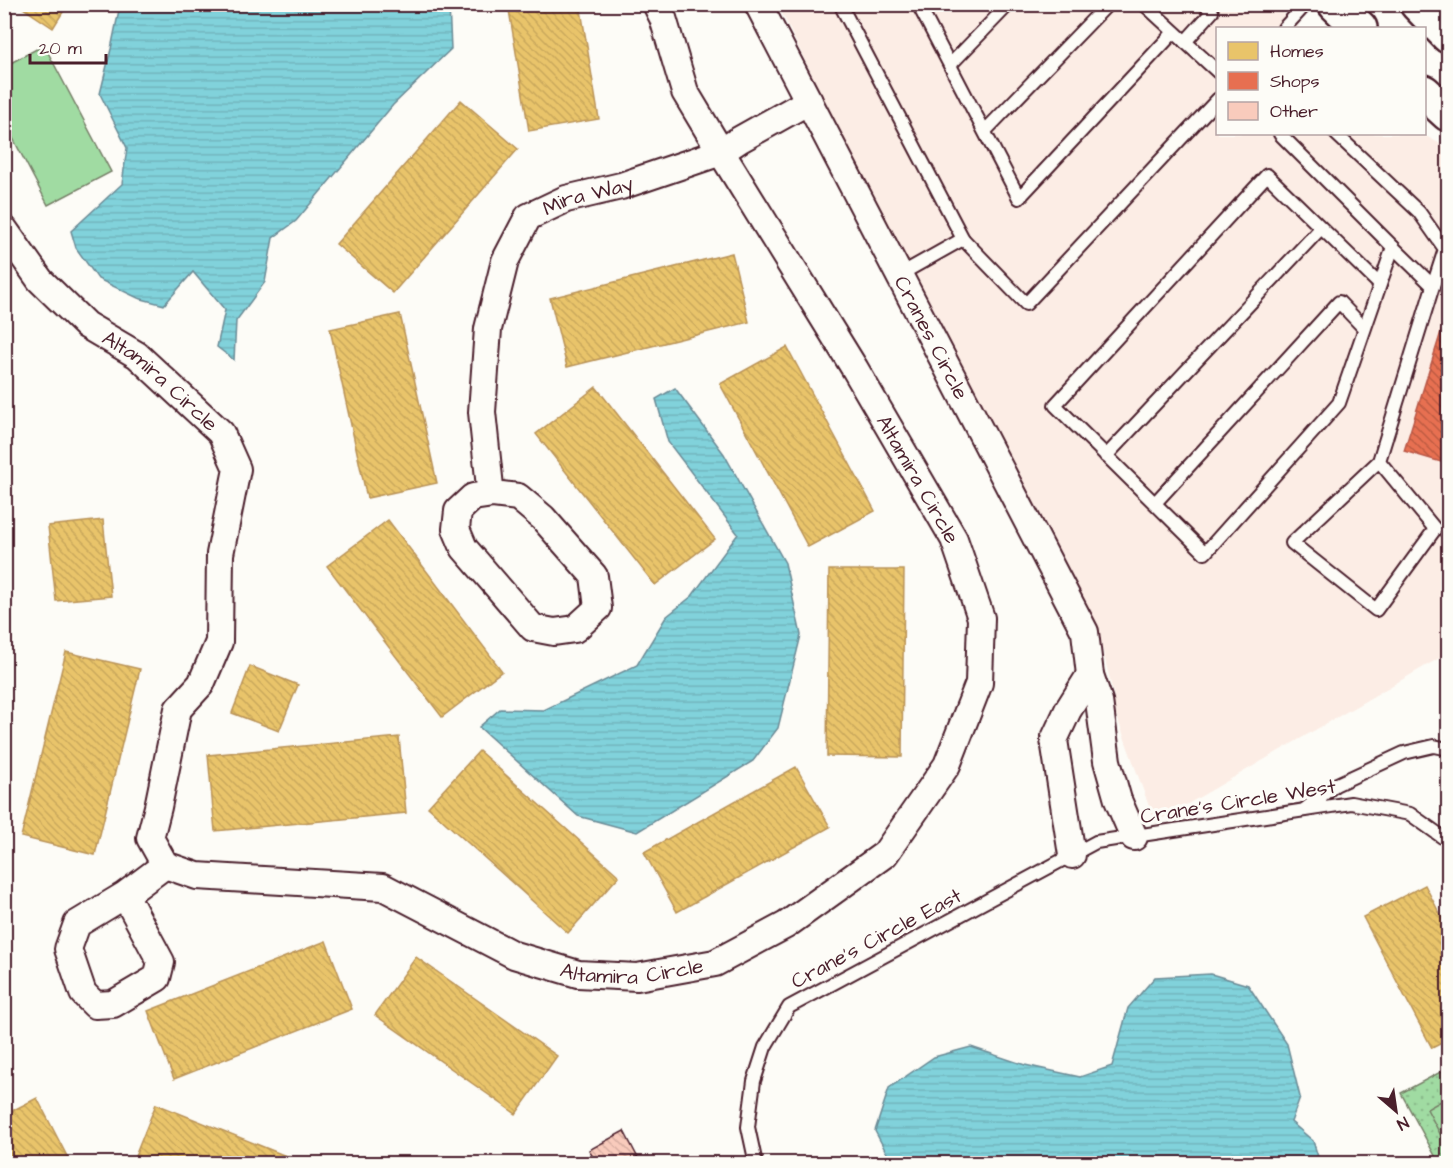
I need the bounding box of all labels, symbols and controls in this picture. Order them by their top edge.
scale bar [30,27,106,65]
legend [1216,27,1426,135]
text: 20 m [39,36,82,61]
text: Homes [1270,39,1324,64]
text: Shops [1270,69,1320,94]
text: Other [1270,99,1318,124]
street label: Mira Way [538,169,638,223]
street label: Cranes Circle [887,271,975,405]
street label: Altamira Circle [97,324,224,438]
street label: Altamira Circle [869,410,966,549]
street label: Crane's Circle West [1138,772,1338,831]
street label: Crane's Circle East [786,881,967,996]
street label: Altamira Circle [557,951,706,992]
north arrow [1366,1081,1426,1141]
text: N [1393,1111,1413,1135]

